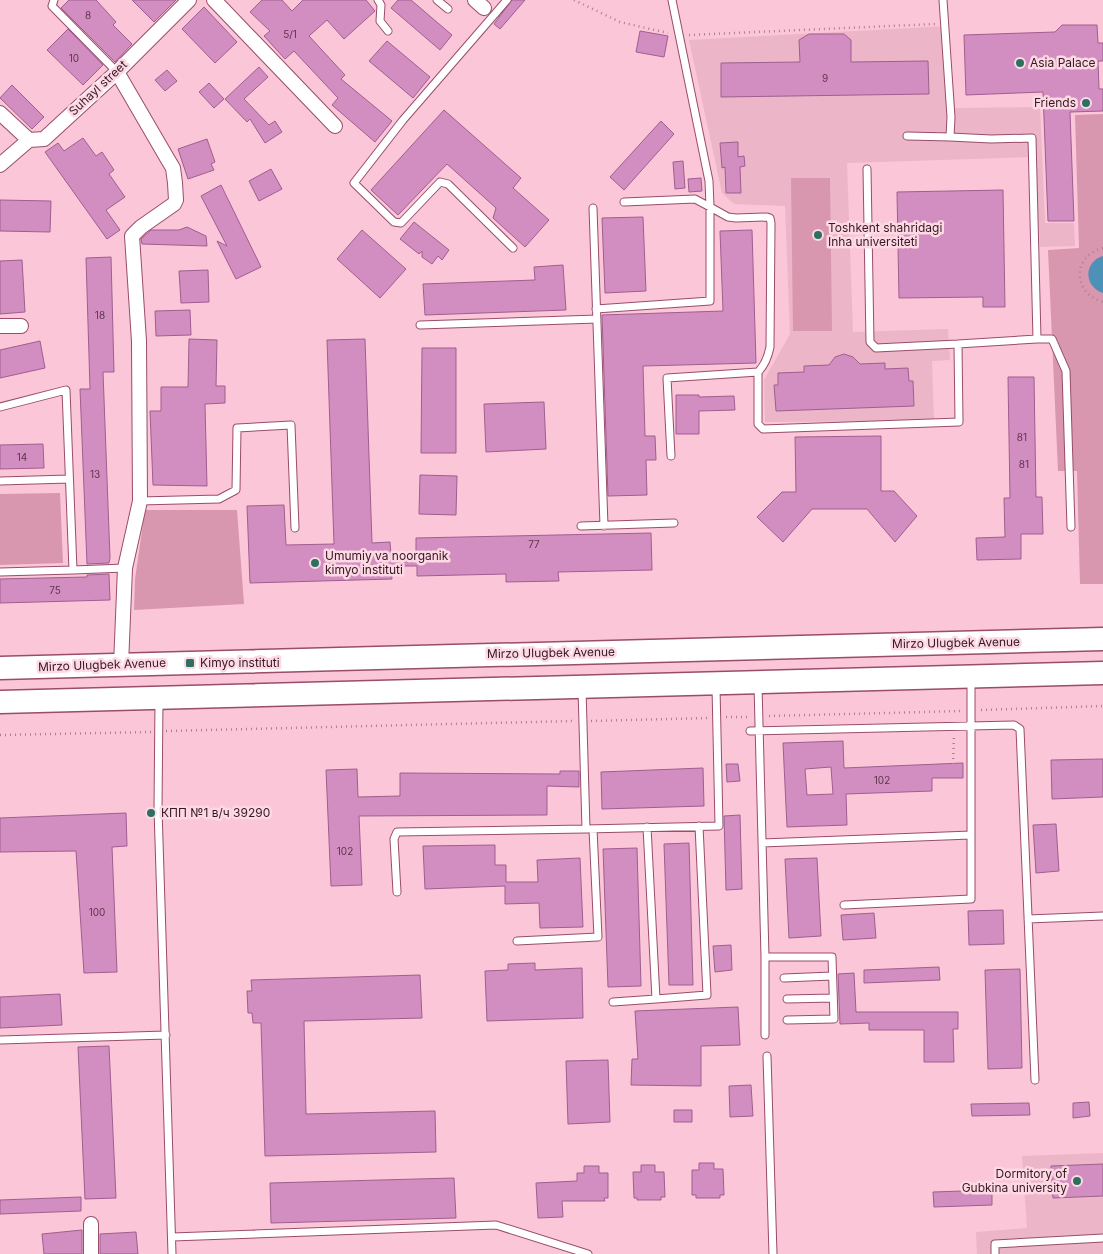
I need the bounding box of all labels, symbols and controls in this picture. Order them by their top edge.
house number: 8 [85,9,91,21]
house number: 5/1 [283,28,297,40]
house number: 10 [69,52,79,64]
place label: Asia Palace [1030,55,1096,70]
street label: Suhayl street [65,57,130,118]
marker: Asia Palace [1014,57,1026,69]
house number: 9 [822,72,828,84]
place label: Friends [1034,95,1076,110]
marker: Friends [1080,97,1092,109]
place label: Toshkent shahridagi Inha universiteti [828,220,942,249]
marker: Toshkent shahridagi Inha universiteti [812,229,824,241]
house number: 18 [95,309,105,321]
house number: 81 [1017,431,1027,443]
house number: 14 [17,451,27,463]
house number: 81 [1019,458,1029,470]
house number: 13 [90,468,100,480]
house number: 77 [528,538,540,550]
place label: Umumiy va noorganik kimyo instituti [325,548,449,577]
marker: Umumiy va noorganik kimyo instituti [309,557,321,569]
house number: 75 [49,584,61,596]
street label: Mirzo Ulugbek Avenue [892,634,1020,651]
street label: Mirzo Ulugbek Avenue [487,644,615,661]
street label: Mirzo Ulugbek Avenue [38,655,166,674]
place label: Kimyo instituti [200,655,280,670]
marker: Kimyo instituti [184,657,196,669]
house number: 102 [874,774,890,786]
place label: КПП №1 в/ч 39290 [161,805,270,820]
marker: КПП №1 в/ч 39290 [145,807,157,819]
house number: 102 [337,845,353,857]
house number: 100 [89,906,105,918]
place label: Dormitory of Gubkina university [962,1166,1068,1195]
marker: Dormitory of Gubkina university [1071,1175,1083,1187]

